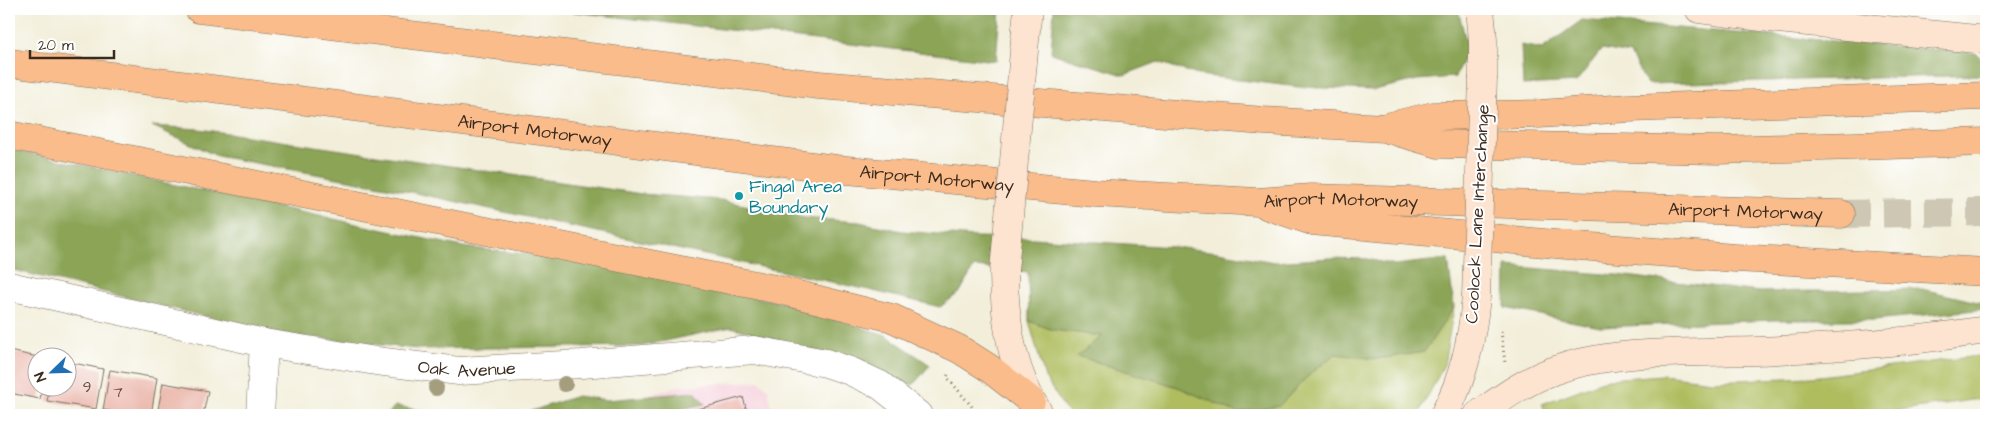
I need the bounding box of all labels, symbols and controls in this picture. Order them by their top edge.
scale bar [30,28,114,60]
text: 20 m [38,35,74,56]
street label: Coolock Lane Interchange [1459,104,1497,324]
street label: Airport Motorway [456,109,613,154]
street label: Airport Motorway [859,159,1015,199]
place label: Fingal Area Boundary [749,174,842,221]
street label: Airport Motorway [1263,186,1419,215]
marker: Fingal Area Boundary [733,190,745,202]
street label: Airport Motorway [1668,197,1823,227]
north arrow [28,346,78,396]
street label: Oak Avenue [416,354,517,384]
text: N [30,369,52,385]
house number: 9 [83,377,91,398]
house number: 7 [113,382,123,403]

